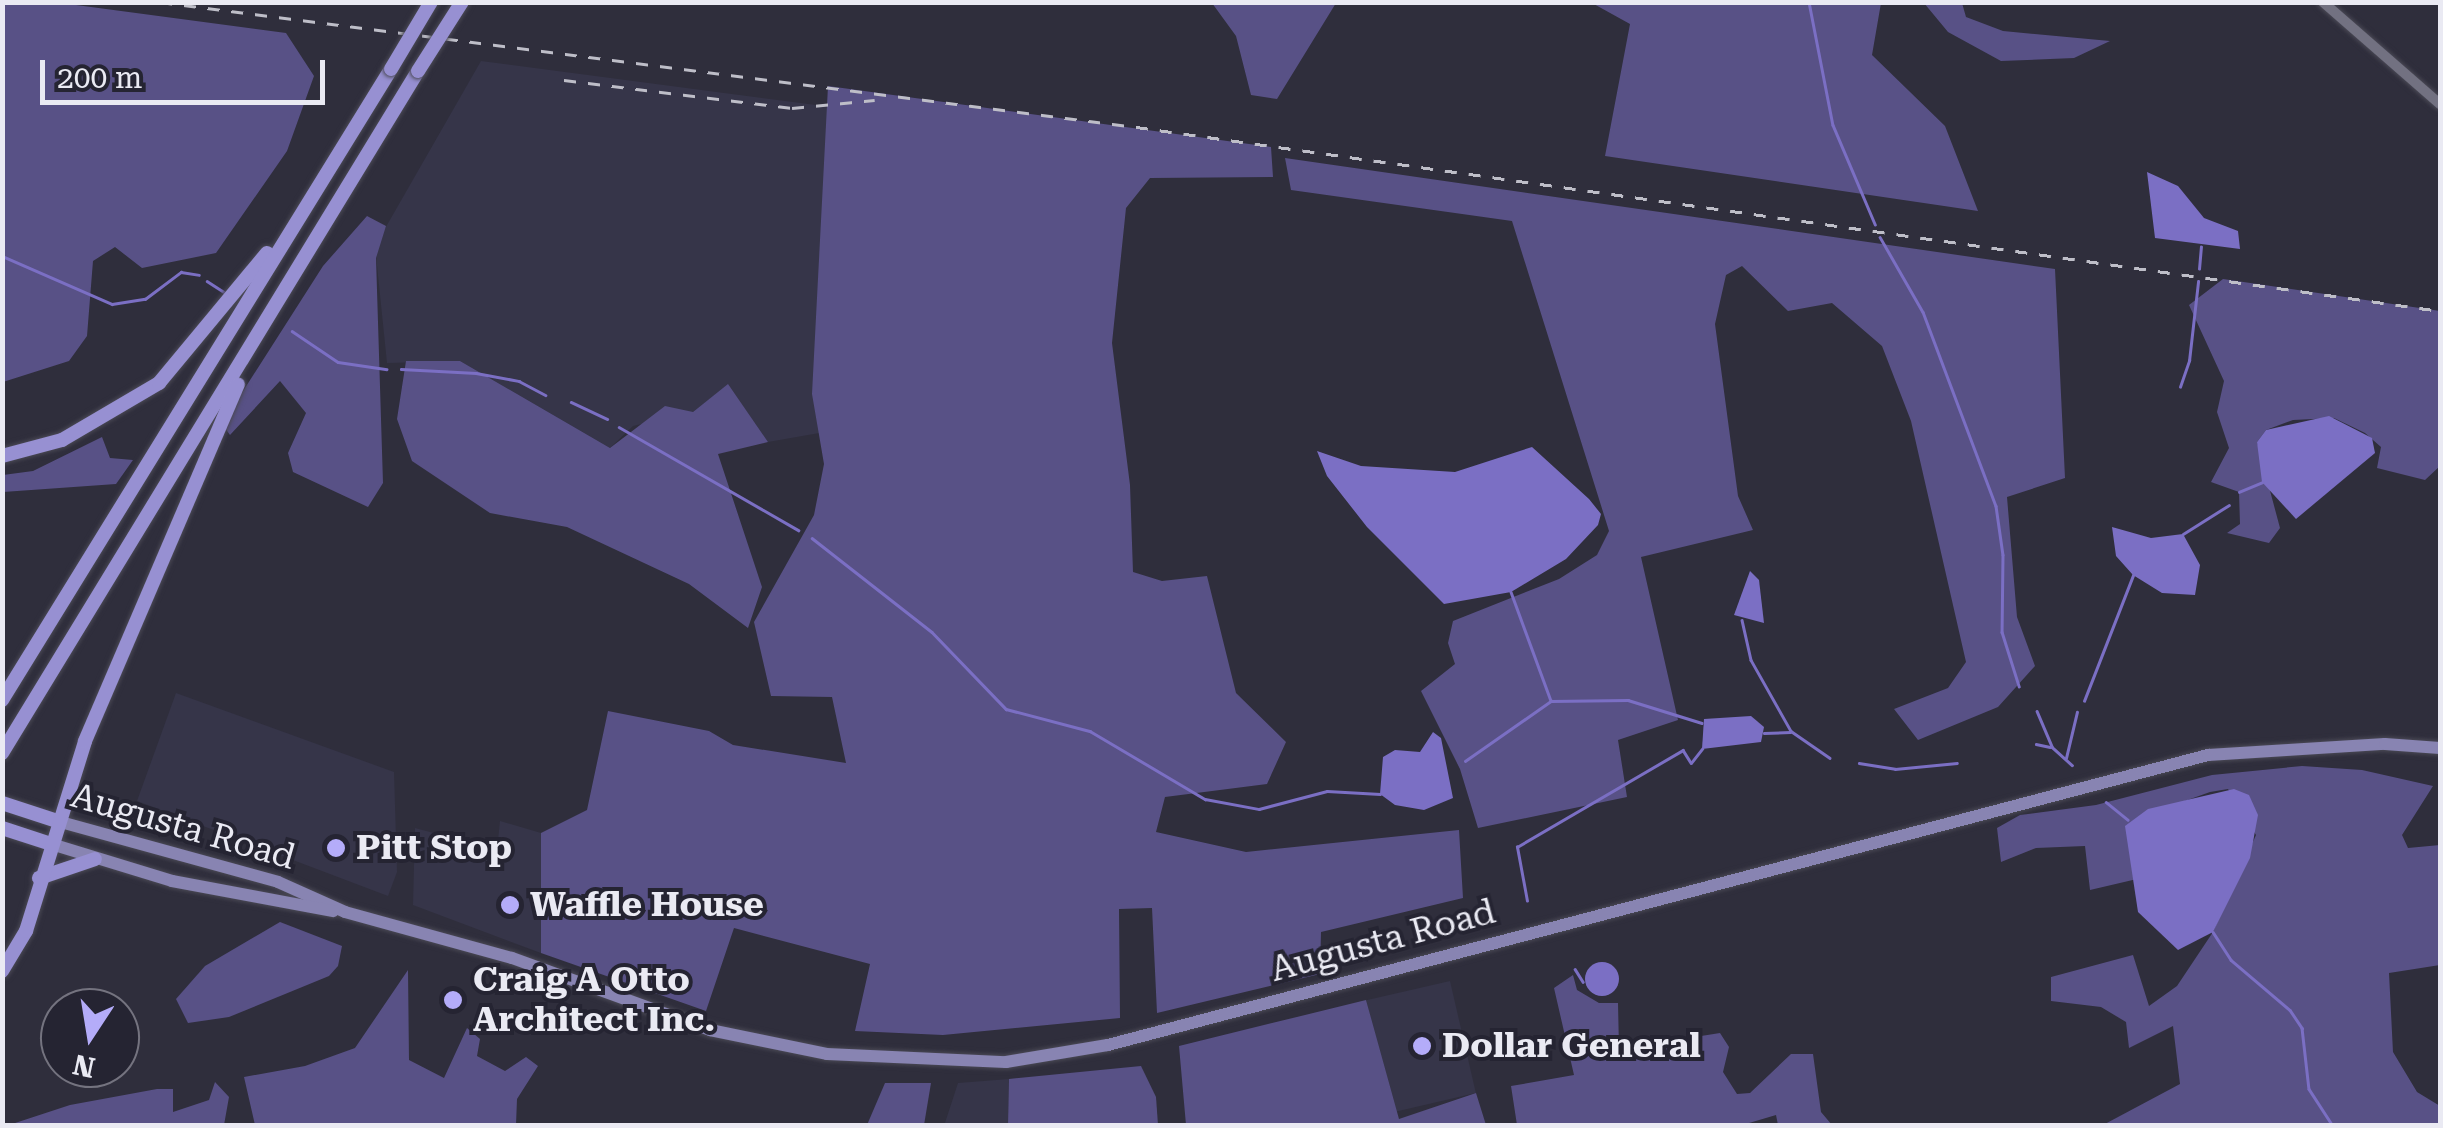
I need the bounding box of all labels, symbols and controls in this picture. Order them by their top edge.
scale bar [45,40,330,102]
text: 200 m [57,60,142,95]
street label: Augusta Road [66,775,300,879]
place label: Pitt Stop [356,827,512,869]
marker: Pitt Stop [325,837,347,859]
place label: Waffle House [530,884,764,926]
street label: Augusta Road [1266,891,1500,991]
marker: Waffle House [499,894,521,916]
place label: Craig A Otto Architect Inc. [473,959,715,1041]
north arrow [40,988,140,1088]
marker: Craig A Otto Architect Inc. [442,989,464,1011]
place label: Dollar General [1442,1025,1701,1067]
marker: Dollar General [1411,1035,1433,1057]
text: N [70,1047,98,1084]

